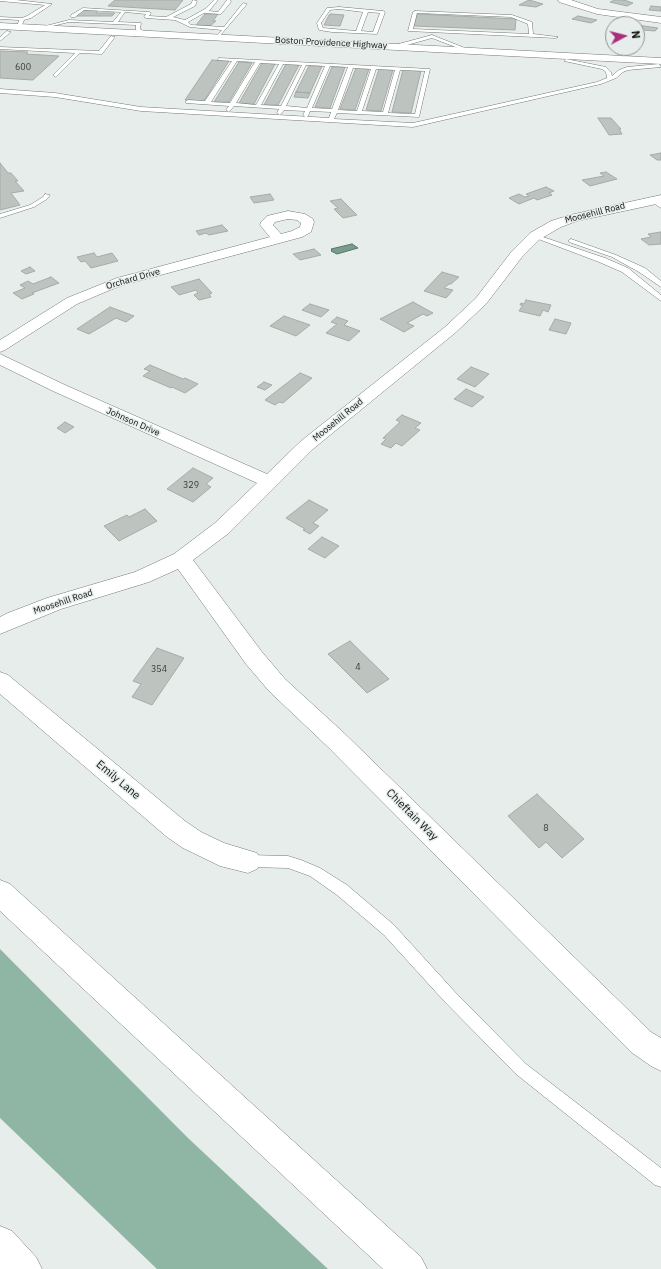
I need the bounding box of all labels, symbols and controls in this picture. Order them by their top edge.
north arrow [605,16,645,56]
text: N [628,30,643,39]
street label: Boston Providence Highway [275,35,387,51]
house number: 600 [15,62,31,72]
street label: Moosehill Road [564,200,626,226]
street label: Orchard Drive [105,266,161,292]
street label: Moosehill Road [311,396,365,444]
street label: Johnson Drive [105,405,161,439]
house number: 329 [183,480,199,490]
street label: Moosehill Road [32,587,94,617]
house number: 4 [355,662,361,672]
house number: 354 [151,664,167,674]
street label: Emily Lane [93,758,143,802]
street label: Chieftain Way [383,786,441,844]
house number: 8 [543,823,549,833]

